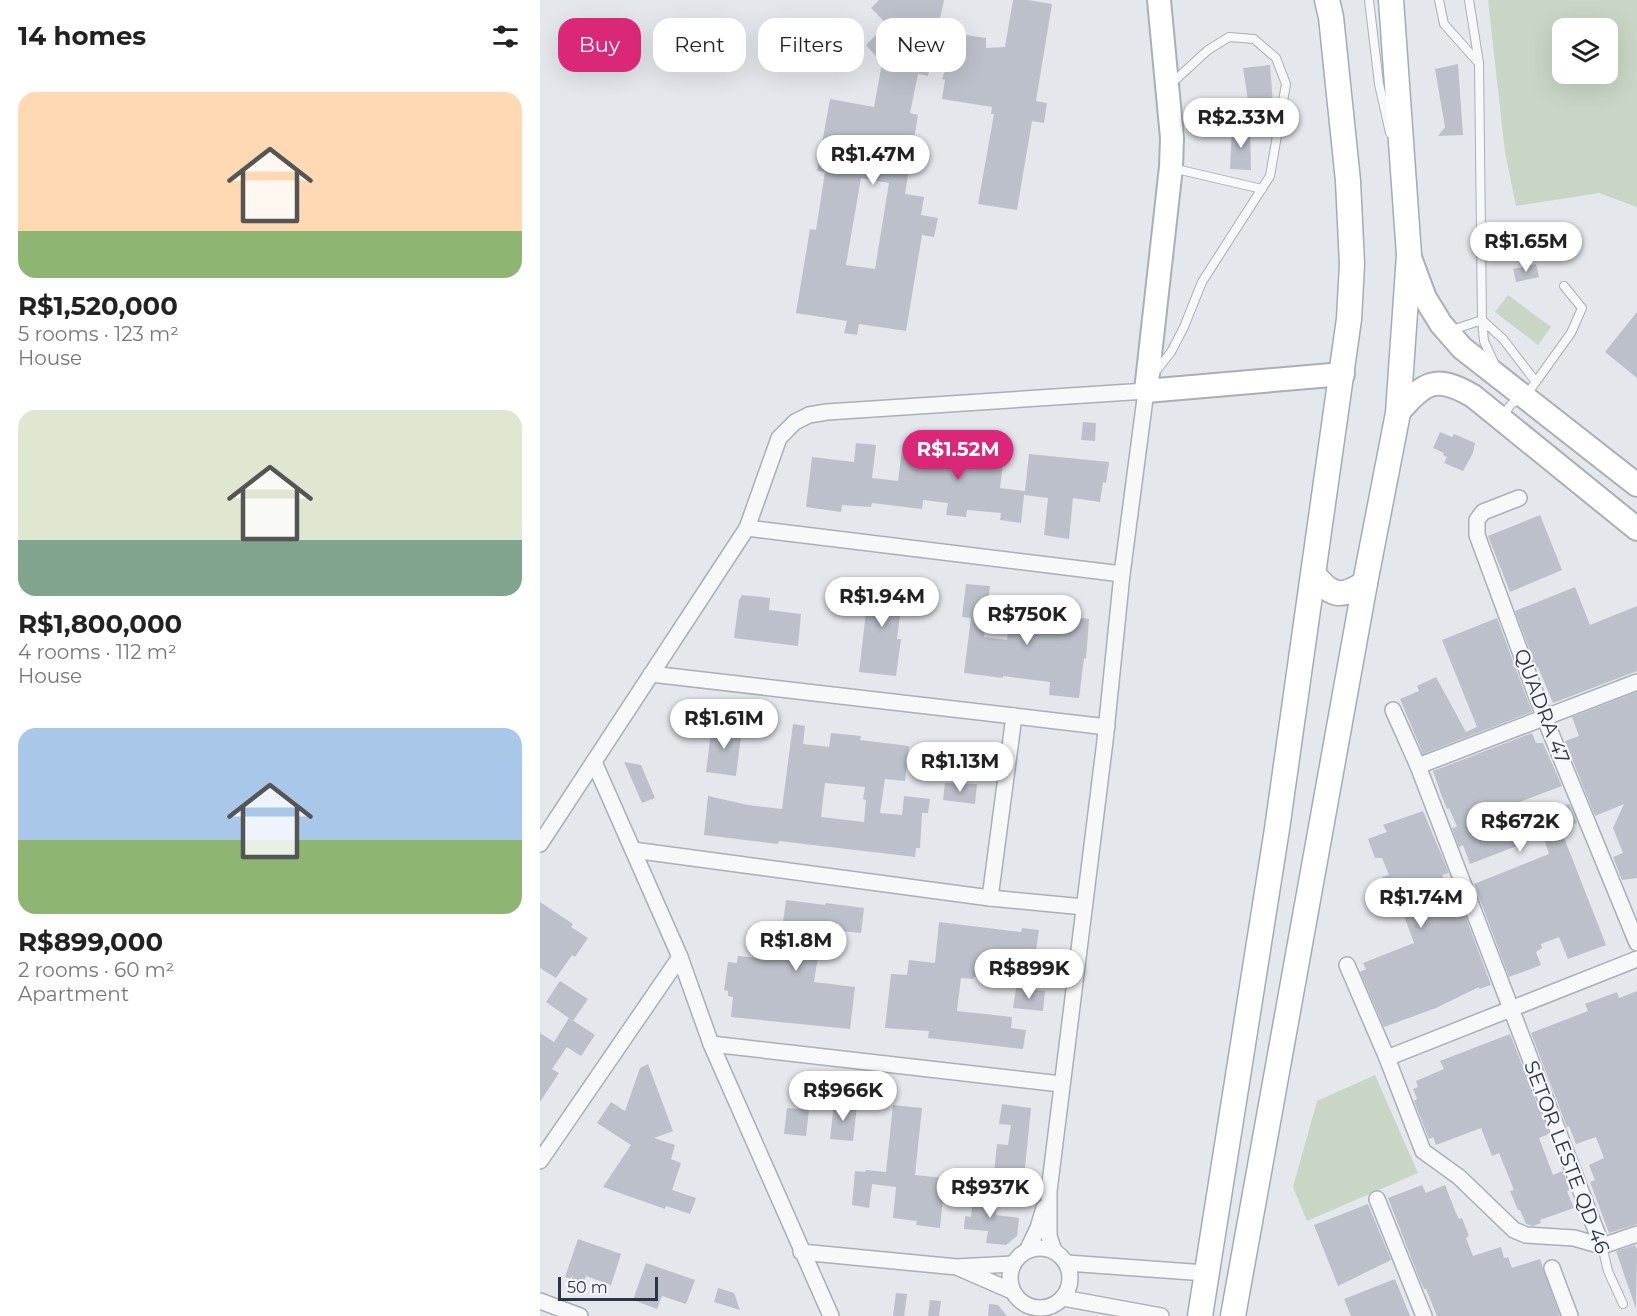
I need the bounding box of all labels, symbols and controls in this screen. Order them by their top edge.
chip: Buy [558,18,641,72]
chip: Rent [653,18,746,72]
chip: Filters [758,18,864,72]
chip: New [876,18,966,72]
map controls [1552,18,1618,84]
button: layers [1552,18,1618,84]
text: 14 homes [18,20,146,52]
icon: filters [489,20,522,53]
pin: R$2.33M [1186,98,1296,149]
text: R$2.33M [1197,105,1285,129]
icon: home [216,131,324,239]
pin: R$1.47M [818,135,928,186]
text: R$1.47M [831,142,915,166]
pin: R$1.65M [1471,222,1581,273]
text: R$1.65M [1484,229,1568,253]
text: R$1,520,000 [18,290,178,322]
text: 5 rooms · 123 m² [18,322,179,346]
text: House [18,346,82,370]
pin: R$1.52M [903,430,1013,481]
text: R$1.52M [916,437,1000,461]
icon: home [216,449,324,557]
pin: R$1.94M [827,577,937,628]
text: R$1.94M [839,584,925,608]
pin: R$750K [978,595,1076,646]
text: R$750K [987,602,1067,626]
text: R$1,800,000 [18,608,182,640]
text: 4 rooms · 112 m² [18,640,177,664]
street label: QUADRA 47 [1509,645,1575,767]
text: House [18,664,82,688]
pin: R$1.61M [669,699,779,750]
text: R$1.61M [684,706,764,730]
pin: R$1.13M [905,742,1015,793]
text: R$1.13M [921,749,999,773]
icon: home [216,767,324,875]
pin: R$672K [1471,802,1569,853]
text: R$672K [1480,809,1560,833]
pin: R$1.74M [1366,878,1476,929]
text: R$1.74M [1379,885,1463,909]
pin: R$1.8M [747,921,845,972]
text: R$899,000 [18,926,163,958]
text: R$1.8M [760,928,832,952]
pin: R$899K [980,949,1078,1000]
text: R$899K [989,956,1069,980]
text: 2 rooms · 60 m² [18,958,174,982]
text: Apartment [18,982,129,1006]
street label: SETOR LESTE QD 46 [1519,1057,1615,1257]
pin: R$966K [794,1071,892,1122]
text: R$966K [803,1078,883,1102]
pin: R$937K [941,1168,1039,1219]
text: R$937K [951,1175,1029,1199]
scale bar [558,1274,658,1302]
text: 50 m [567,1278,608,1297]

